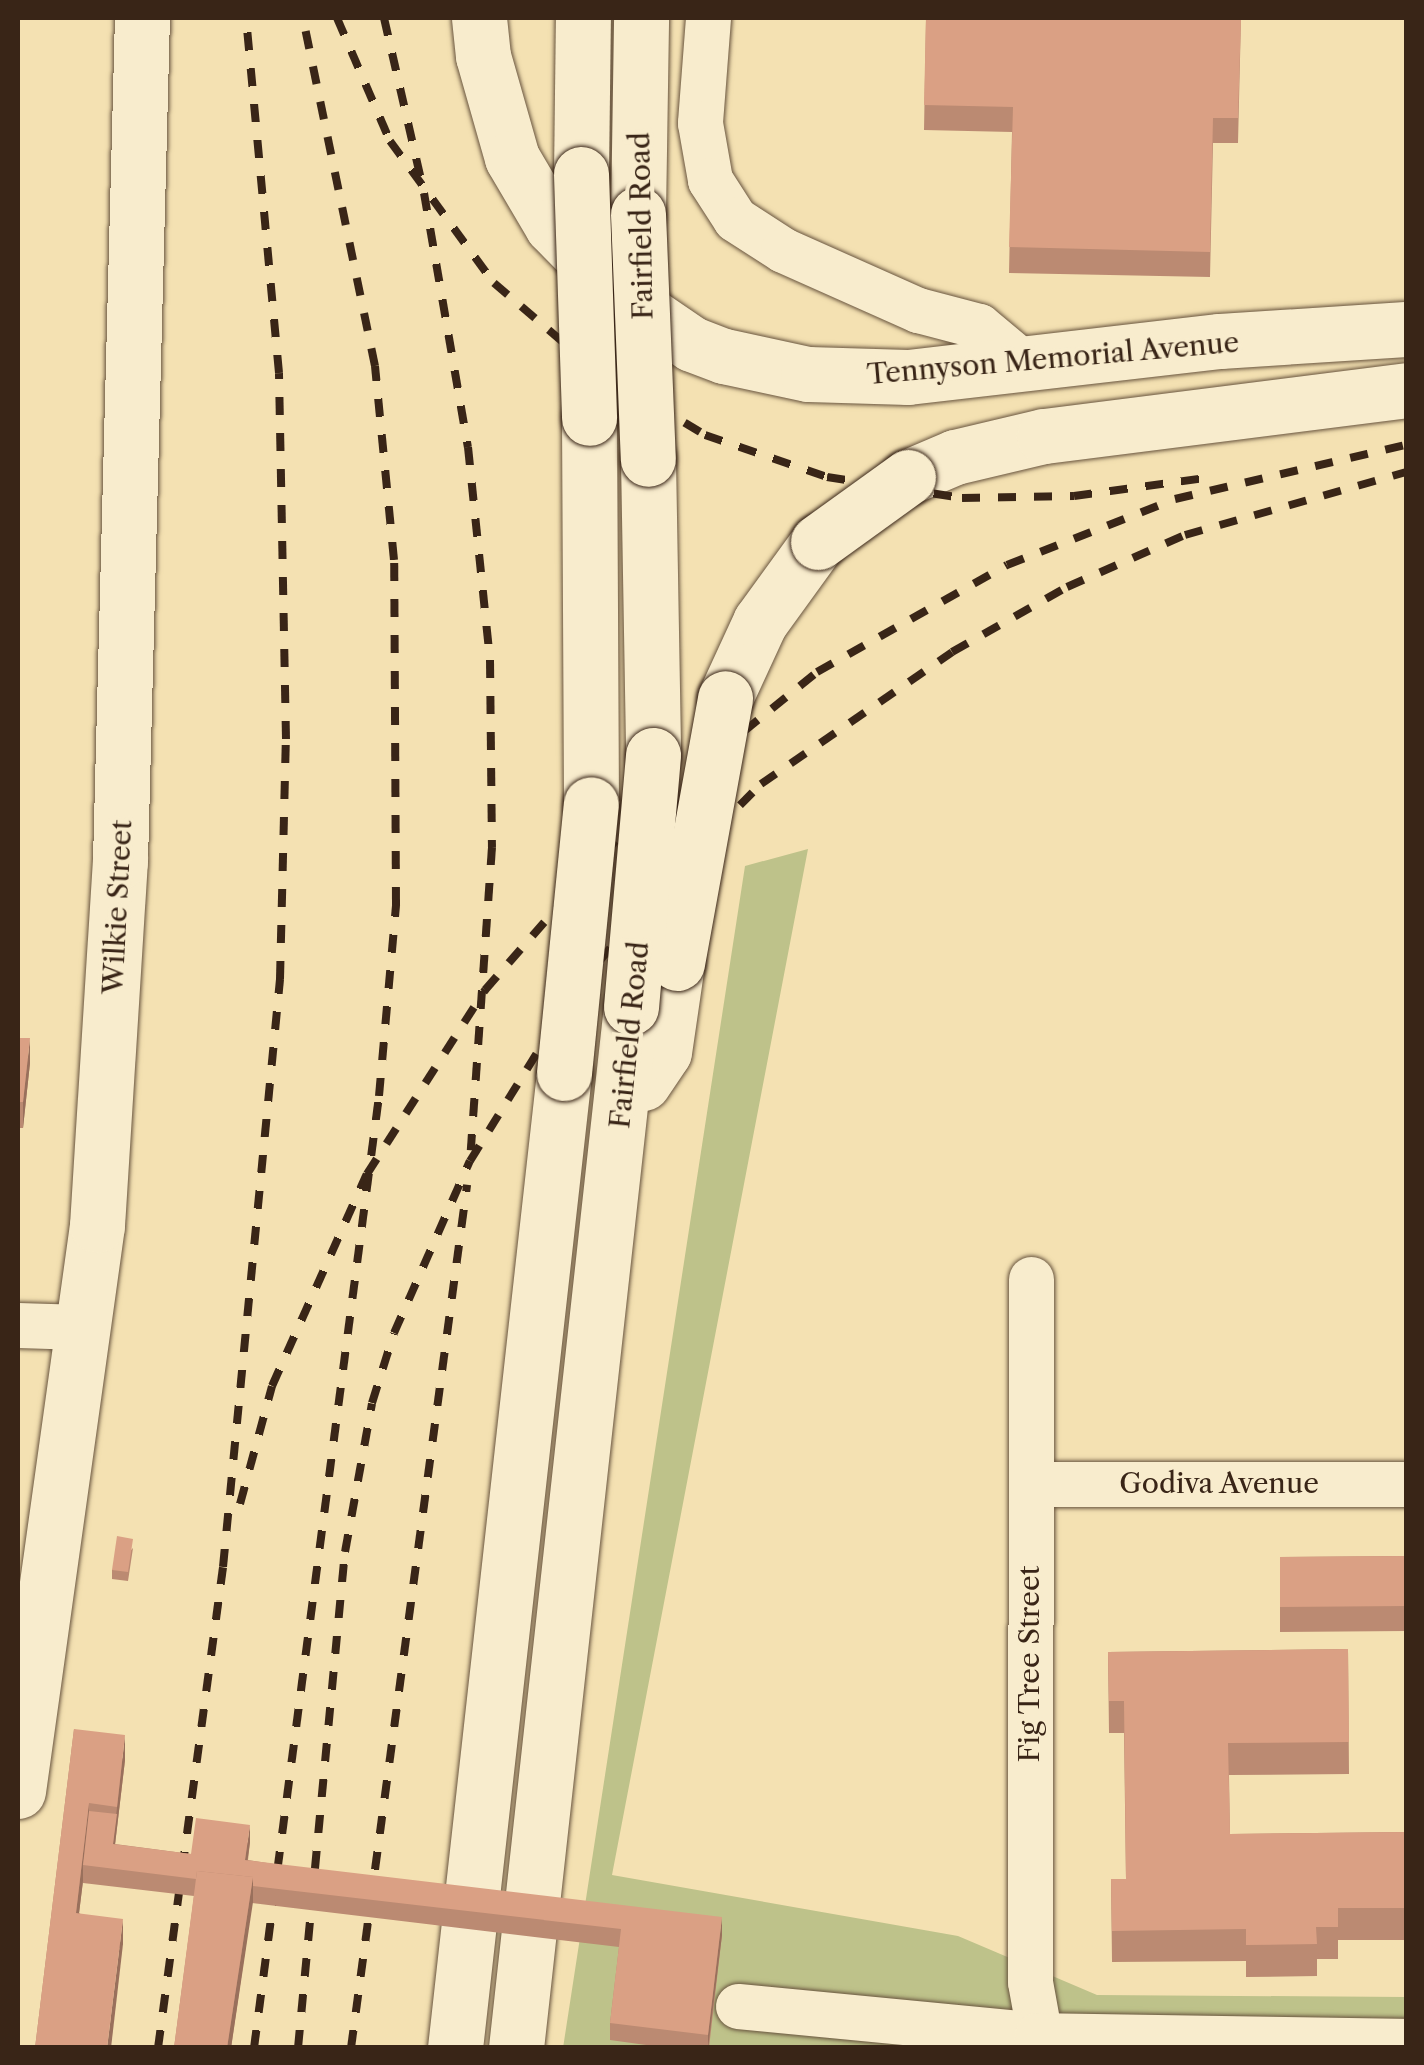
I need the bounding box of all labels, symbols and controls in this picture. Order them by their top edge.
street label: Fairfield Road [623,132,659,320]
street label: Tennyson Memorial Avenue [865,325,1241,391]
street label: Wilkie Street [96,819,138,995]
street label: Fairfield Road [602,940,656,1130]
street label: Godiva Avenue [1118,1466,1320,1500]
street label: Fig Tree Street [1012,1565,1046,1763]

